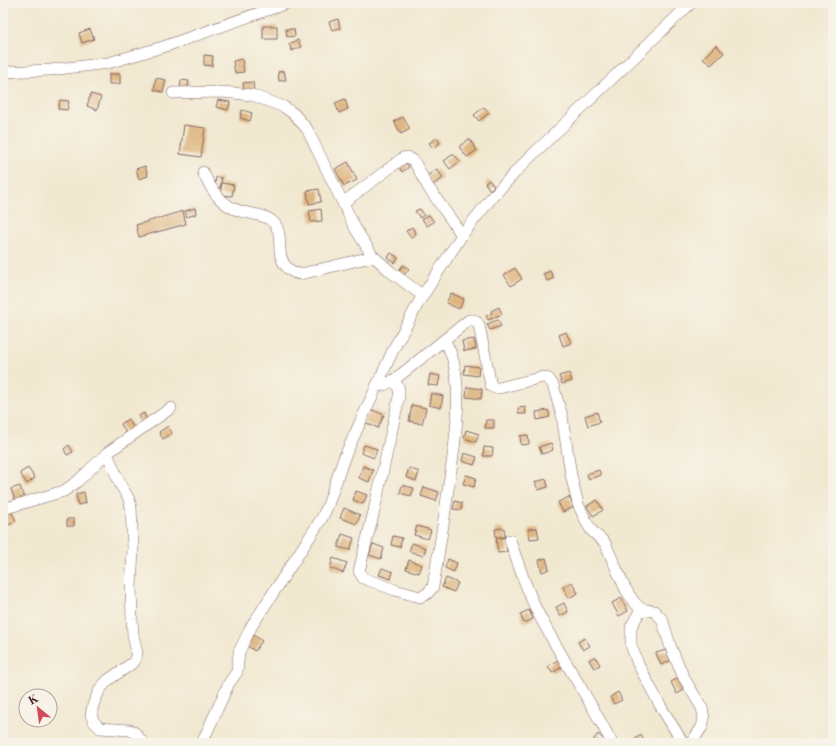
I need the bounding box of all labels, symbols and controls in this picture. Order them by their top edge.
north arrow [18,688,58,728]
text: K [26,691,42,708]

